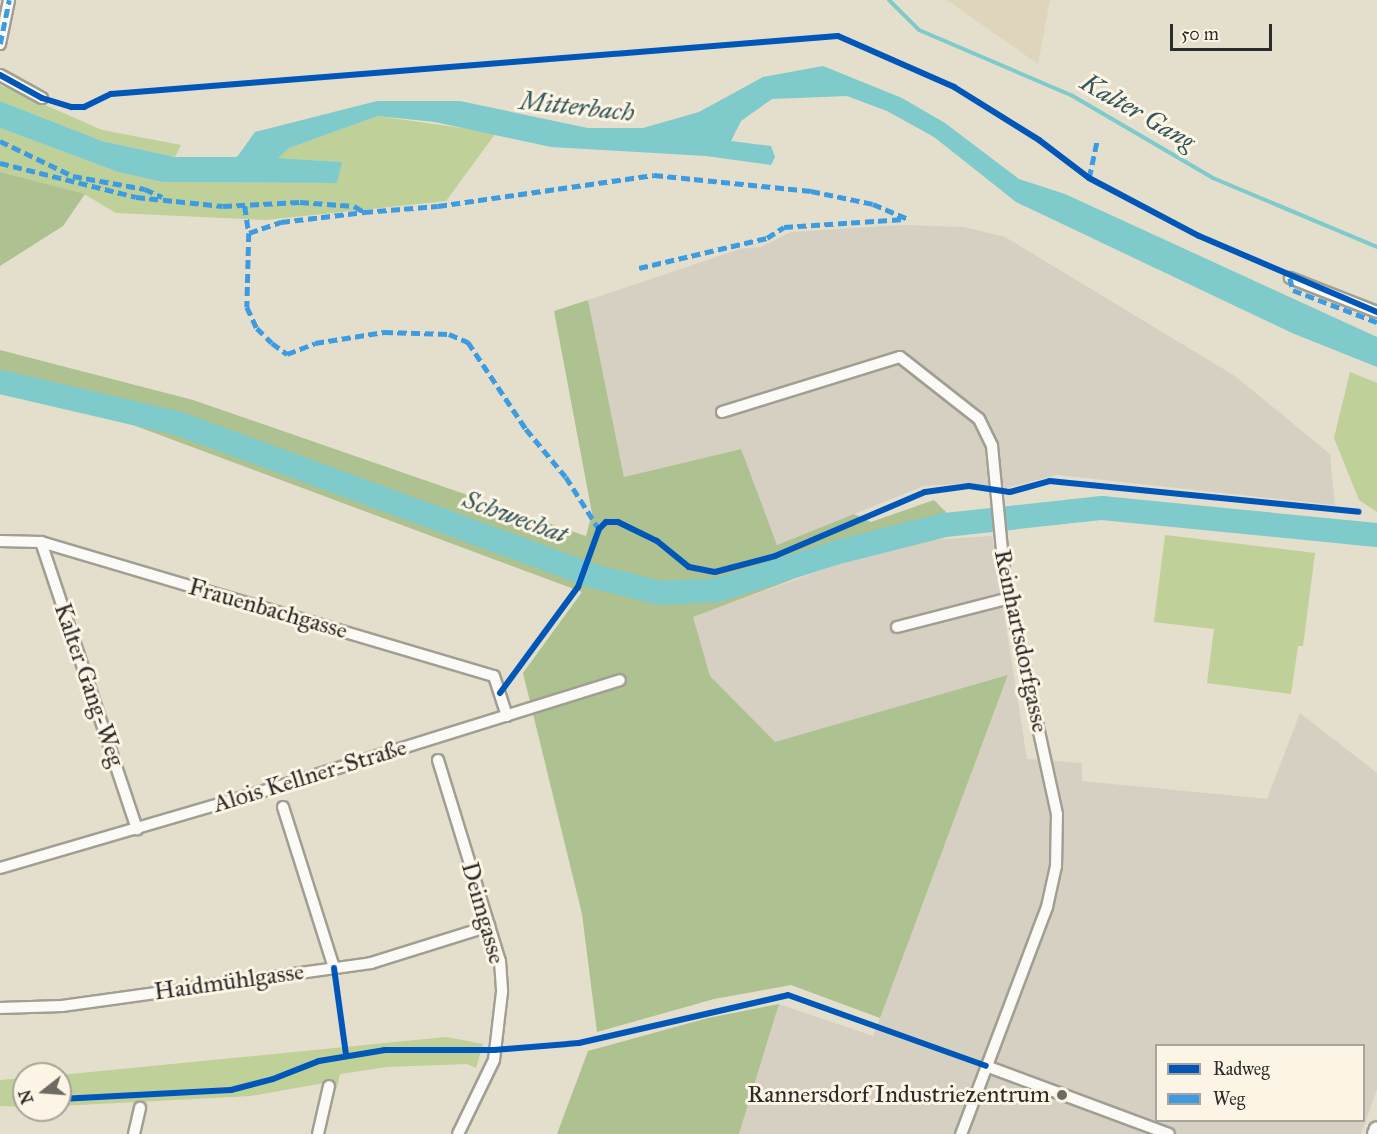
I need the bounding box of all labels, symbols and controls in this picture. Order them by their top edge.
scale bar [1173,12,1275,50]
text: 50 m [1181,23,1219,45]
water label: Kalter Gang [1075,67,1201,157]
water label: Mitterbach [518,85,636,129]
water label: Schwechat [459,484,571,550]
street label: Reinhartsdorfgasse [988,547,1054,735]
street label: Frauenbachgasse [185,573,351,645]
street label: Kalter Gang-Weg [48,600,130,770]
street label: Alois Kellner-Straße [210,733,410,819]
street label: Deimgasse [455,859,511,967]
street label: Haidmühlgasse [152,957,306,1007]
legend [1155,1044,1365,1122]
text: Radweg [1213,1058,1270,1080]
north arrow [12,1062,72,1122]
place label: Rannersdorf Industriezentrum [747,1081,1050,1109]
text: N [15,1088,37,1106]
marker: Rannersdorf Industriezentrum [1055,1088,1069,1102]
text: Weg [1213,1088,1245,1110]

